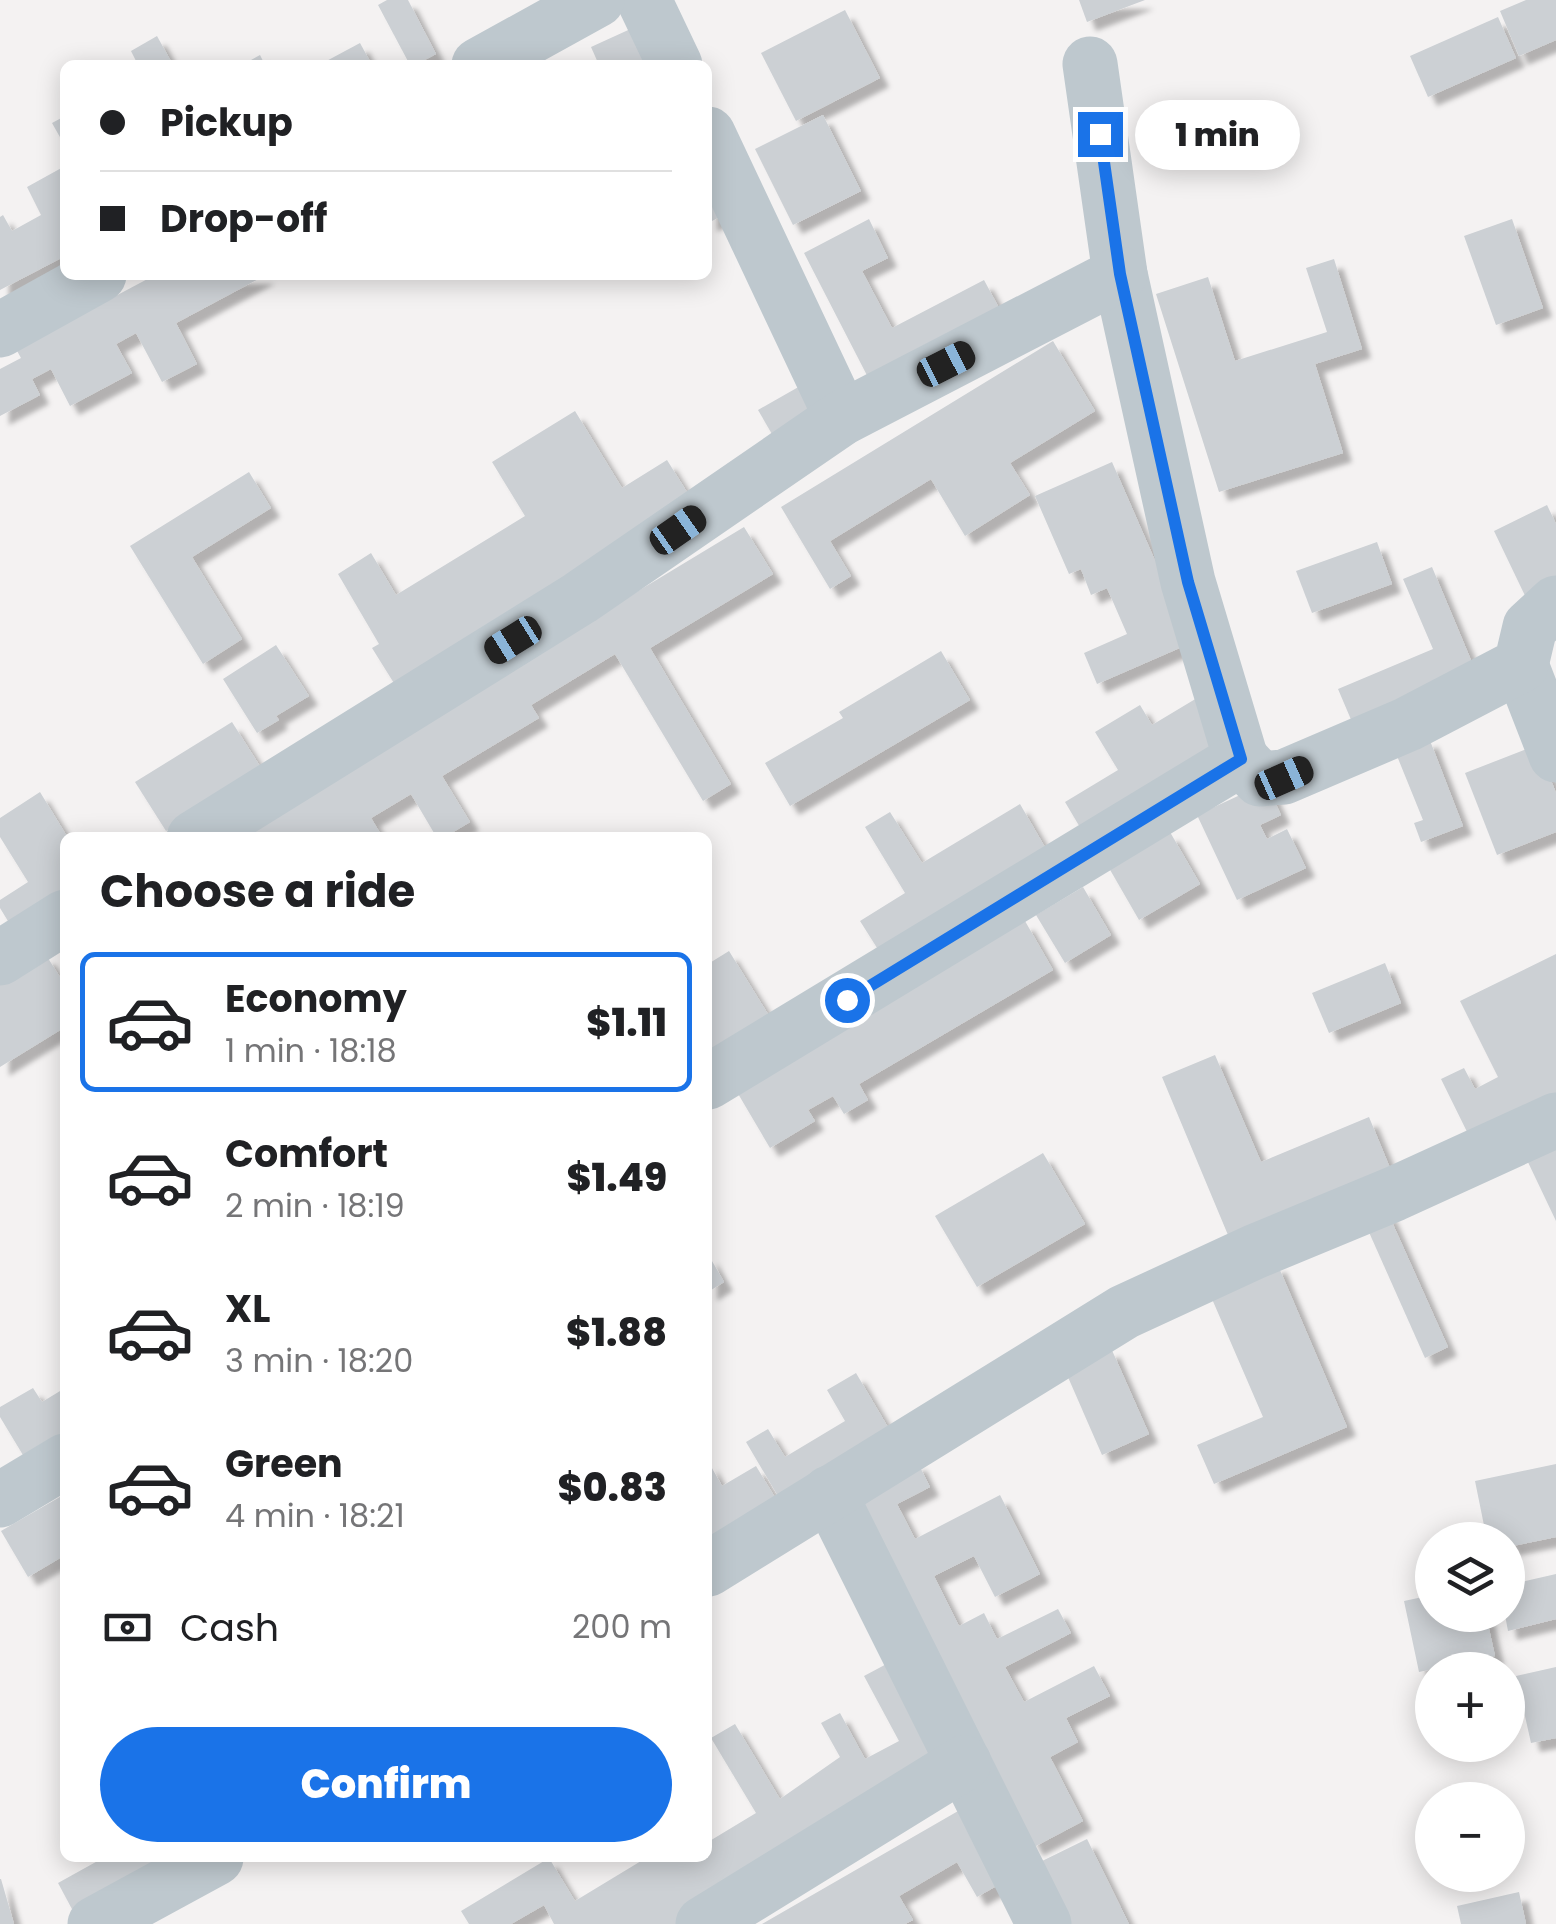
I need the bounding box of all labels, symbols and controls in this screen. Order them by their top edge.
text: Pickup [160,96,293,149]
callout: 1 min [1135,99,1300,169]
route end [1078,112,1123,157]
text: 1 min [1175,112,1260,157]
text: Drop-off [160,192,328,245]
car [912,337,980,391]
car [645,501,711,559]
car [480,611,546,669]
car [1250,752,1318,804]
text: Choose a ride [100,860,415,923]
text: Economy [225,972,407,1025]
icon: car [105,977,195,1067]
route start [825,978,870,1023]
text: $1.11 [586,996,667,1049]
text: 1 min · 18:18 [225,1028,397,1073]
text: Comfort [225,1127,388,1180]
icon: car [105,1132,195,1222]
text: $1.49 [566,1151,667,1204]
text: 2 min · 18:19 [225,1183,405,1228]
text: XL [225,1282,270,1335]
icon: car [105,1287,195,1377]
text: $1.88 [566,1306,667,1359]
text: 3 min · 18:20 [225,1338,413,1383]
text: Green [225,1437,343,1490]
icon: car [105,1442,195,1532]
text: $0.83 [557,1461,667,1514]
text: 4 min · 18:21 [225,1493,405,1538]
map controls [1415,1522,1525,1892]
button: layers [1415,1522,1525,1632]
icon: cash [100,1600,155,1655]
text: Cash [180,1601,279,1654]
text: 200 m [572,1604,672,1649]
button: + [1415,1652,1525,1762]
button: Confirm [100,1727,672,1842]
button: − [1415,1782,1525,1892]

